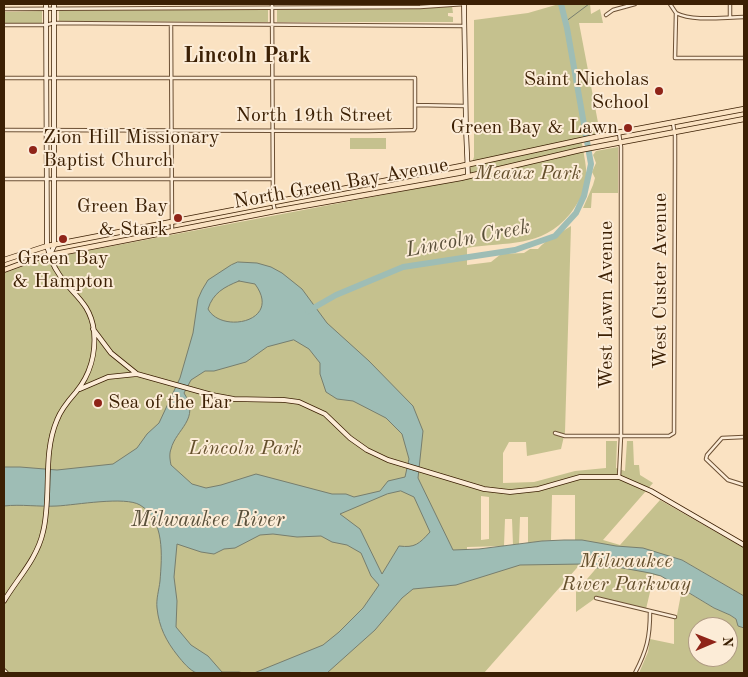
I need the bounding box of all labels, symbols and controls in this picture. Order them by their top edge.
district label: Lincoln Park [183,43,311,69]
place label: Saint Nicholas School [524,68,649,115]
marker: Saint Nicholas School [653,85,665,97]
street label: North 19th Street [236,104,392,128]
place label: Green Bay & Lawn [451,116,618,140]
marker: Green Bay & Lawn [622,122,634,134]
place label: Zion Hill Missionary Baptist Church [43,126,220,173]
marker: Zion Hill Missionary Baptist Church [27,144,39,156]
street label: North Green Bay Avenue [232,153,450,215]
park label: Meaux Park [475,162,581,186]
street label: West Custer Avenue [649,193,673,369]
place label: Green Bay & Stark [77,195,168,242]
marker: Green Bay & Stark [172,212,184,224]
water label: Lincoln Creek [404,215,532,263]
street label: West Lawn Avenue [595,221,619,389]
marker: Green Bay & Hampton [57,233,69,245]
place label: Green Bay & Hampton [13,247,113,294]
place label: Sea of the Ear [108,391,232,415]
marker: Sea of the Ear [92,397,104,409]
park label: Lincoln Park [188,437,302,461]
water label: Milwaukee River [131,507,285,533]
park label: Milwaukee River Parkway [561,550,691,597]
north arrow [688,617,738,667]
text: N [720,636,734,647]

